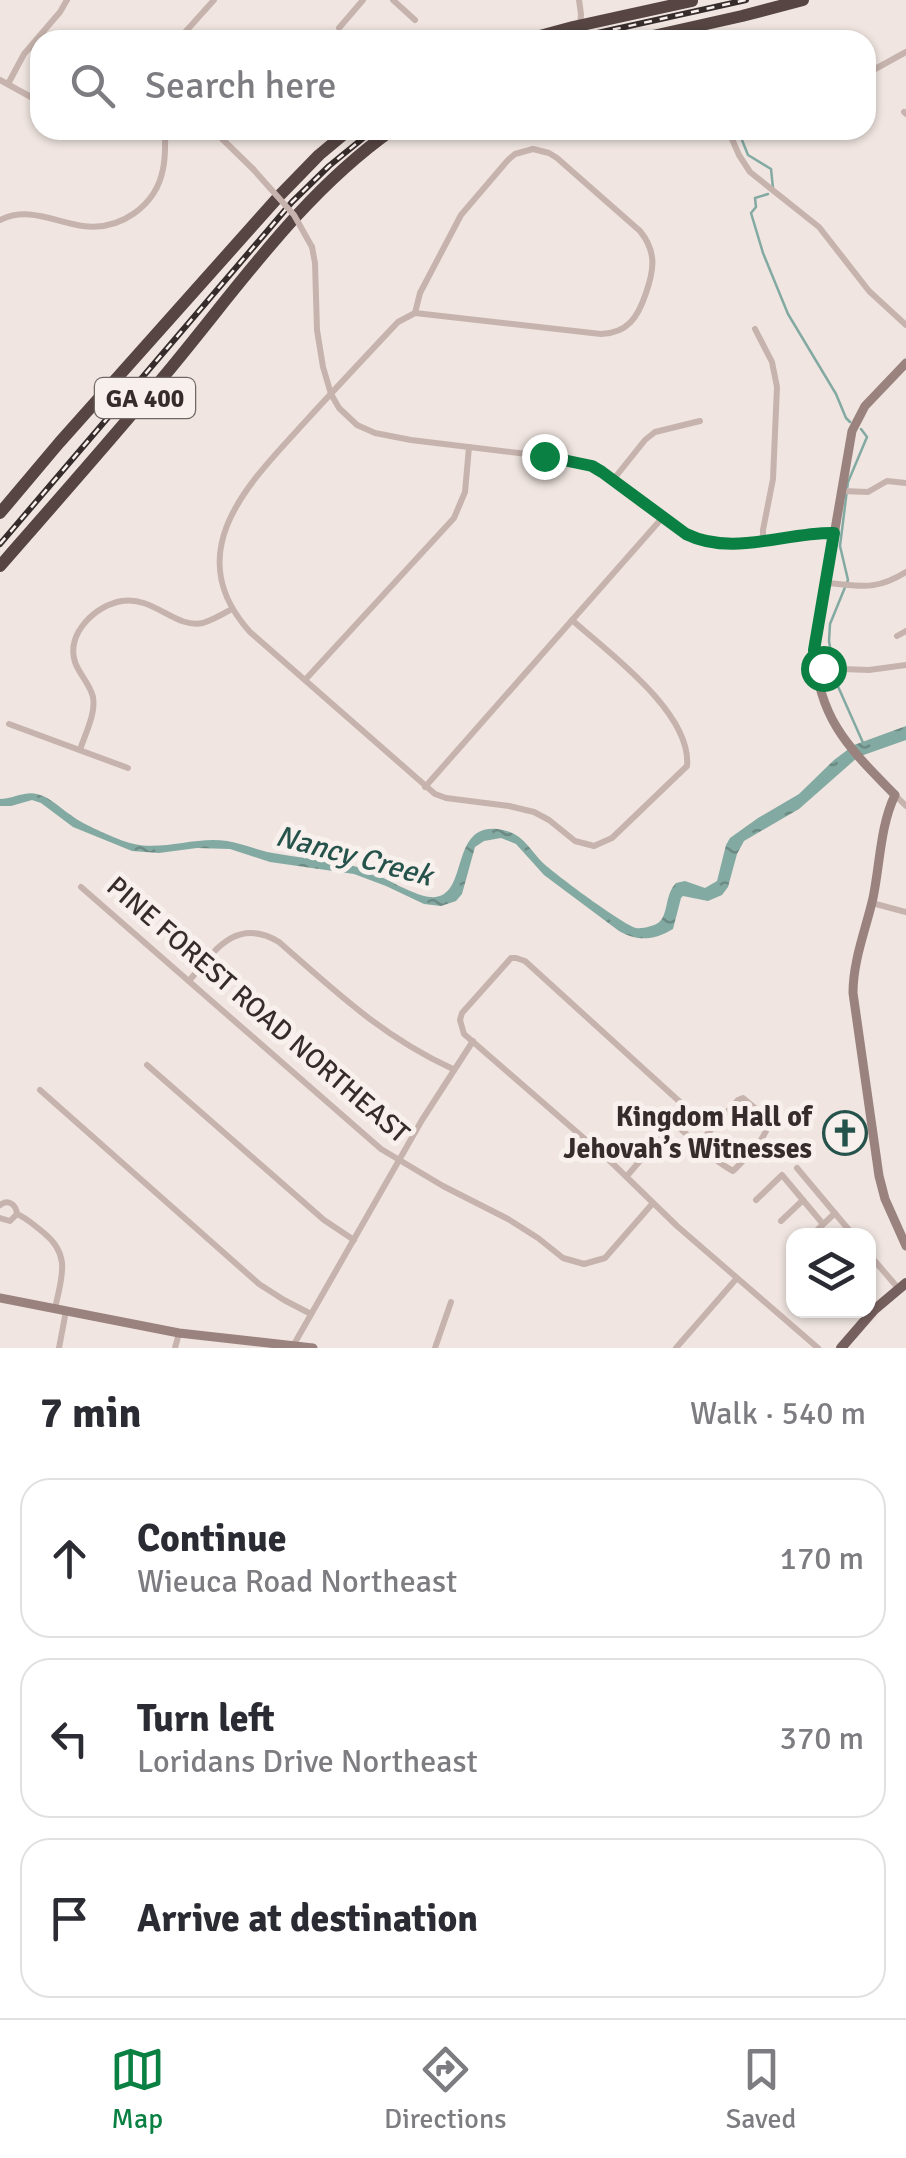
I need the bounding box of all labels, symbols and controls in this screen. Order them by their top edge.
search box [30,30,876,140]
icon: search [65,58,120,113]
text: Search here [145,62,337,109]
road number: GA 400 [95,378,195,418]
route end [522,434,568,480]
route start [801,646,847,692]
water label: Nancy Creek [272,817,439,895]
street label: PINE FOREST ROAD NORTHEAST [100,869,416,1151]
place label: Kingdom Hall of Jehovah’s Witnesses [563,1100,814,1166]
church icon: Kingdom Hall of Jehovah’s Witnesses [822,1110,868,1156]
map controls [786,1228,876,1318]
button: layers [786,1228,876,1318]
text: 7 min [40,1388,141,1439]
text: Walk · 540 m [690,1394,866,1433]
text: Continue [137,1515,287,1562]
icon: ahead [42,1531,97,1586]
text: 170 m [780,1539,864,1578]
text: Wieuca Road Northeast [137,1562,457,1601]
text: Turn left [137,1695,275,1742]
icon: left [42,1711,97,1766]
text: 370 m [780,1719,864,1758]
text: Loridans Drive Northeast [137,1742,478,1781]
icon: arrive [42,1891,97,1946]
text: Arrive at destination [137,1895,478,1942]
tab: Map [110,2042,165,2136]
tab: Directions [384,2042,506,2136]
tab: Saved [726,2042,796,2136]

